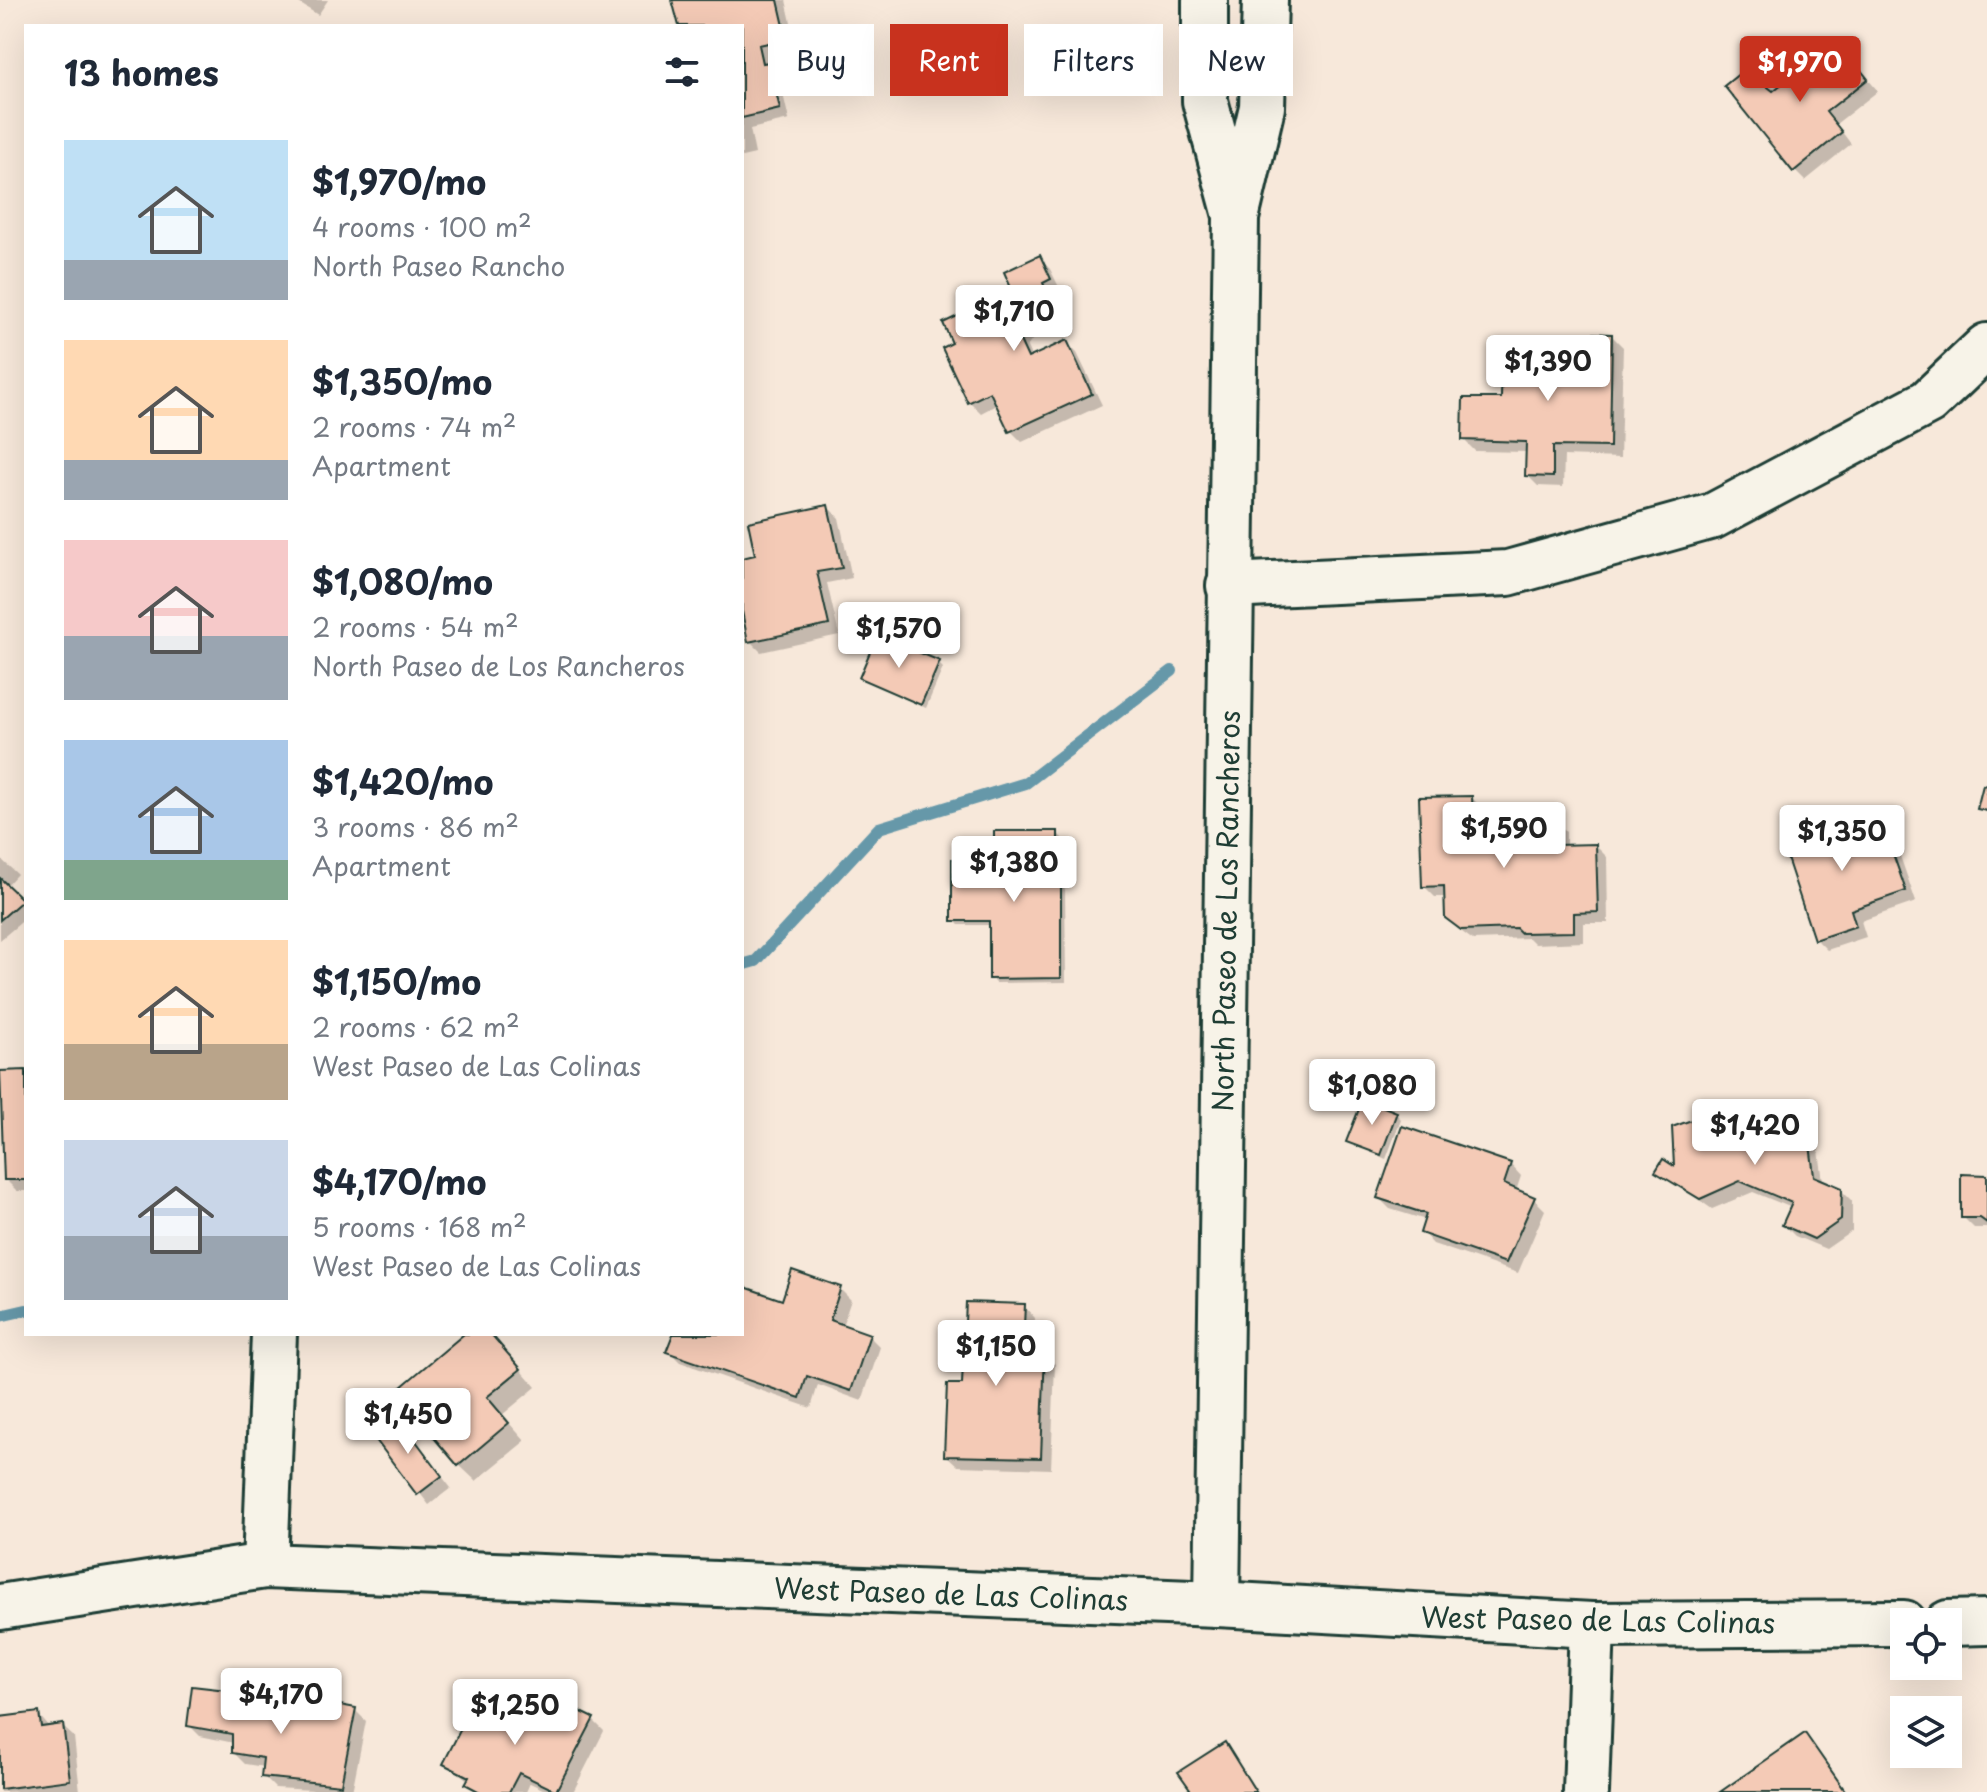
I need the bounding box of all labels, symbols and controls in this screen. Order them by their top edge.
chip: Buy [768,24,874,96]
chip: Rent [890,24,1008,96]
chip: Filters [1024,24,1163,96]
chip: New [1179,24,1293,96]
pin: $1,970 [1735,36,1865,104]
text: $1,970 [1758,42,1842,81]
text: 13 homes [64,46,219,98]
icon: filters [660,50,704,94]
text: $1,970/mo [312,155,486,207]
icon: home [128,172,224,268]
text: 4 rooms · 100 m² [312,207,532,246]
text: North Paseo Rancho [312,246,565,285]
pin: $1,710 [949,285,1079,353]
text: $1,710 [974,291,1054,330]
pin: $1,390 [1483,335,1613,403]
text: $1,390 [1504,341,1592,380]
text: $1,350/mo [312,355,492,407]
icon: home [128,372,224,468]
text: 2 rooms · 74 m² [312,407,516,446]
text: Apartment [312,446,451,485]
text: $1,080/mo [312,555,493,607]
icon: home [128,572,224,668]
pin: $1,570 [834,602,964,670]
text: 2 rooms · 54 m² [312,607,519,646]
text: $1,570 [856,608,942,647]
text: North Paseo de Los Rancheros [312,646,685,685]
street label: North Paseo de Los Rancheros [1200,710,1250,1112]
text: $1,420/mo [312,755,493,807]
icon: home [128,772,224,868]
pin: $1,590 [1439,802,1569,870]
pin: $1,350 [1777,805,1907,873]
text: 3 rooms · 86 m² [312,807,519,846]
text: $1,590 [1461,808,1547,847]
text: $1,350 [1798,811,1886,850]
pin: $1,380 [949,836,1079,904]
text: $1,380 [970,842,1058,881]
text: Apartment [312,846,451,885]
text: $1,150/mo [312,955,481,1007]
icon: home [128,972,224,1068]
text: 2 rooms · 62 m² [312,1007,520,1046]
text: West Paseo de Las Colinas [312,1046,641,1085]
pin: $1,080 [1307,1059,1437,1127]
text: $1,080 [1327,1065,1417,1104]
pin: $1,420 [1690,1099,1820,1167]
text: $1,420 [1710,1105,1800,1144]
text: $4,170/mo [312,1155,486,1207]
icon: home [128,1172,224,1268]
text: 5 rooms · 168 m² [312,1207,527,1246]
text: West Paseo de Las Colinas [312,1246,641,1285]
pin: $1,150 [931,1320,1061,1388]
text: $1,150 [956,1326,1036,1365]
pin: $1,450 [343,1388,473,1456]
text: $1,450 [364,1394,452,1433]
street label: West Paseo de Las Colinas [773,1565,1129,1621]
street label: West Paseo de Las Colinas [1420,1594,1776,1644]
map controls [1890,1608,1962,1768]
button: locate [1890,1608,1962,1680]
pin: $4,170 [216,1668,346,1736]
text: $4,170 [239,1674,323,1713]
pin: $1,250 [450,1679,580,1747]
text: $1,250 [471,1685,559,1724]
button: layers [1890,1696,1962,1768]

